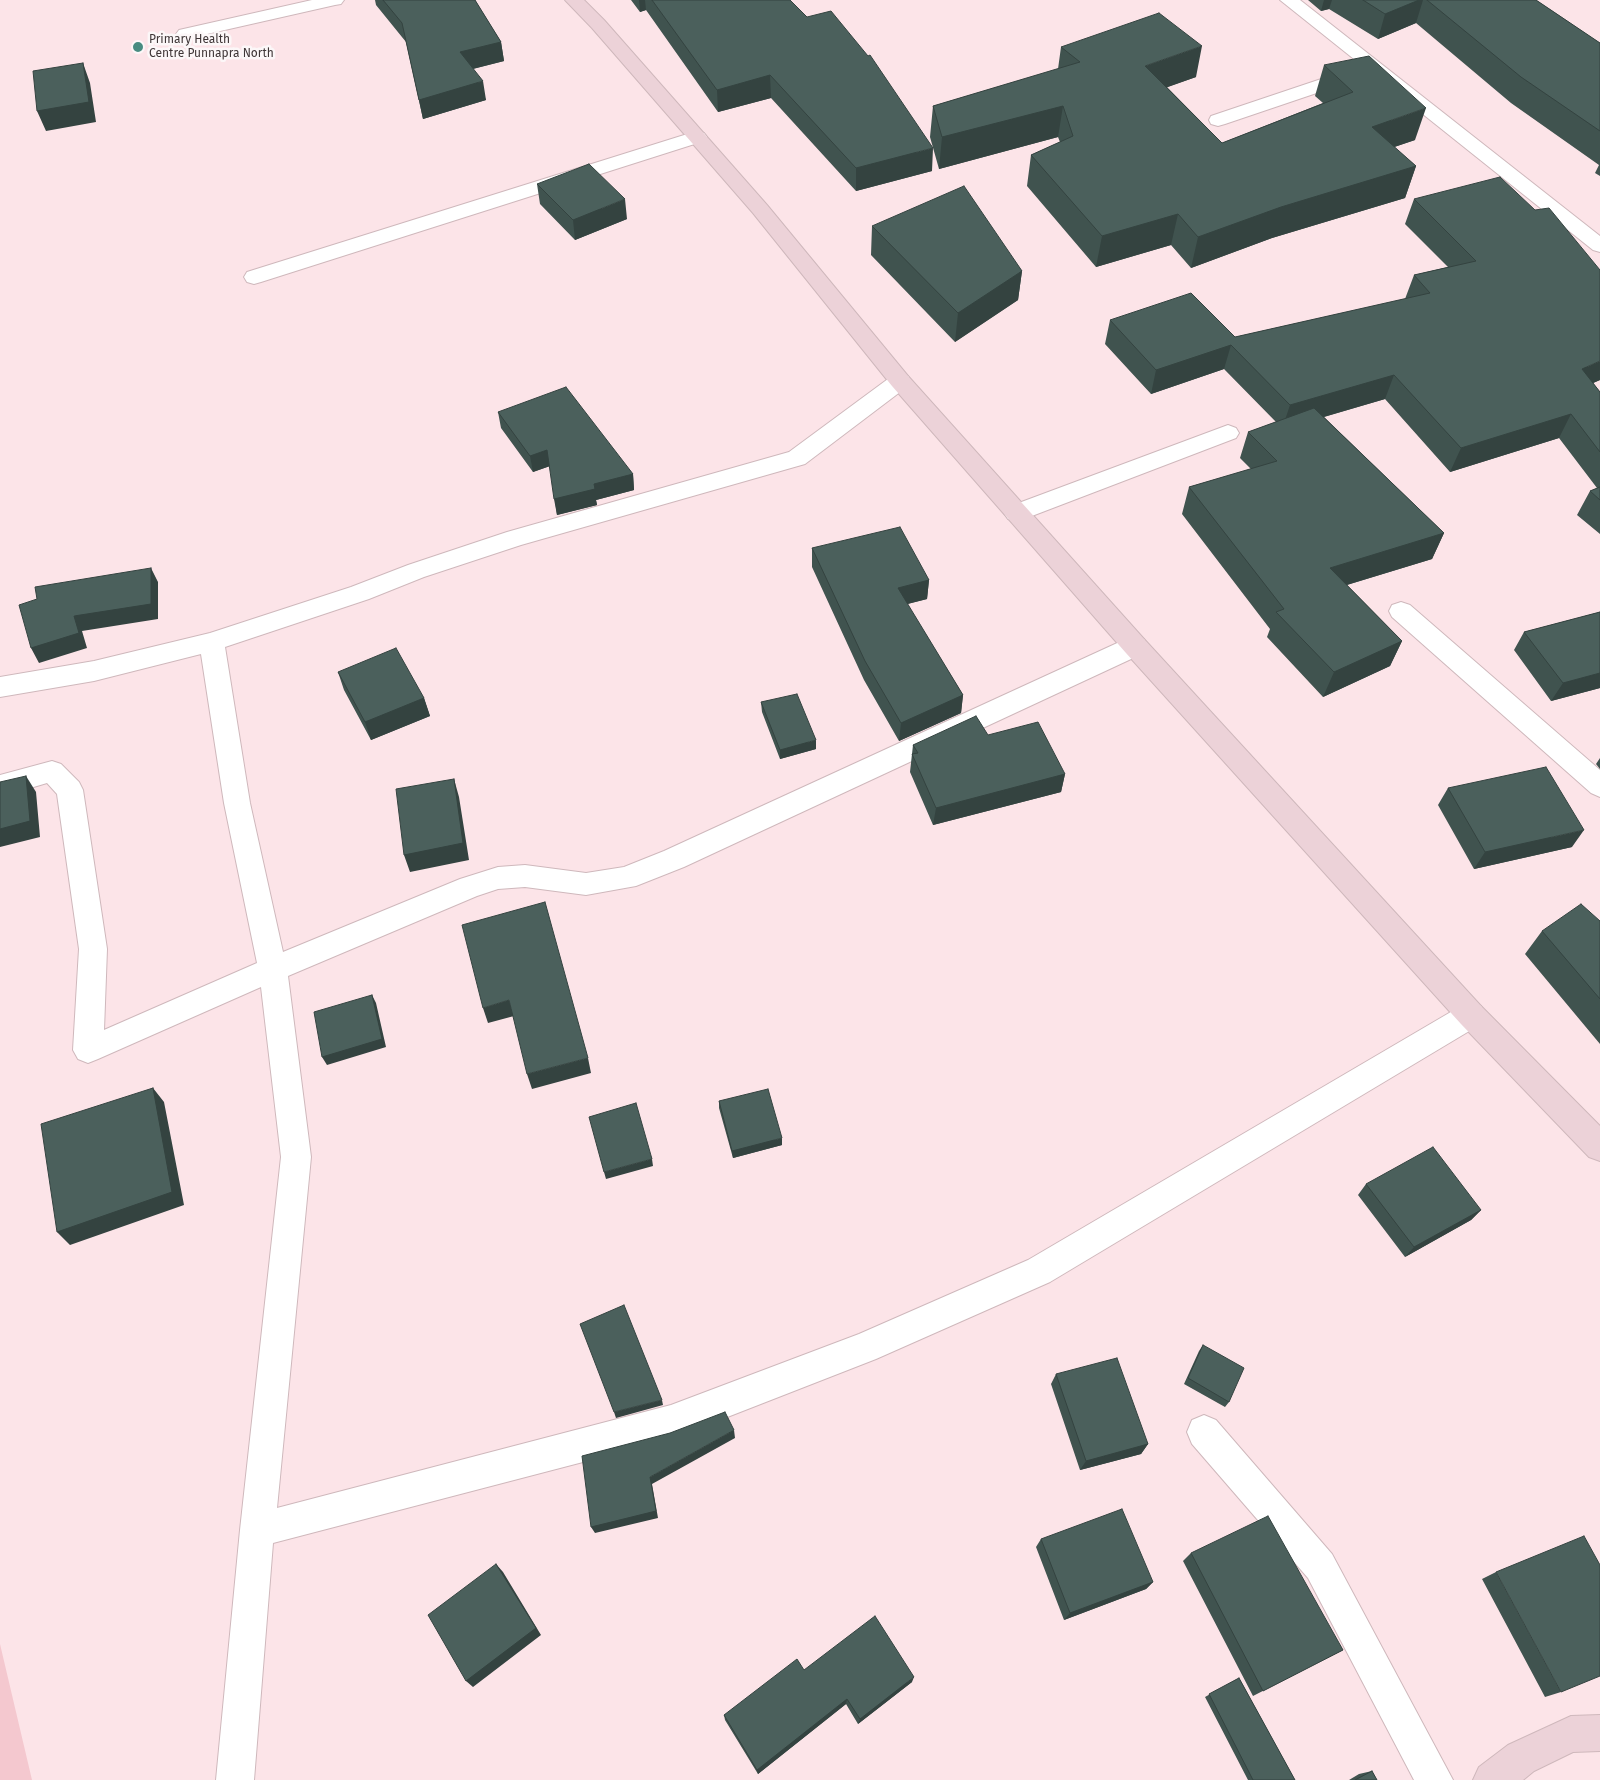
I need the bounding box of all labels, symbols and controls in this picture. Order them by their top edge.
place label: Primary Health Centre Punnapra North [149,33,274,61]
marker: Primary Health Centre Punnapra North [131,40,145,54]

